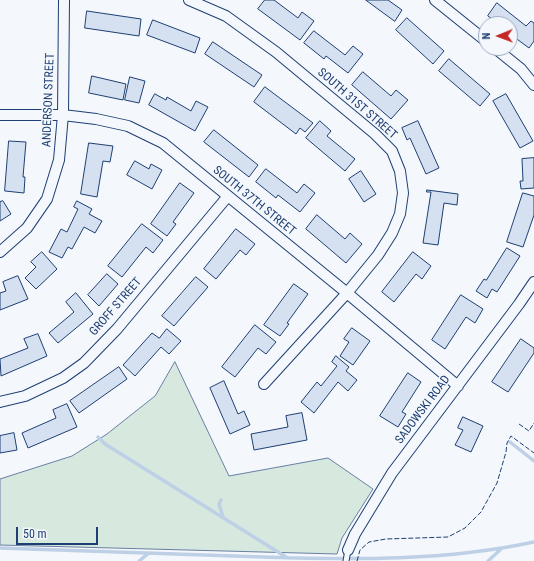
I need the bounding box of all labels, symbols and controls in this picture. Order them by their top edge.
north arrow [478,16,518,56]
text: N [480,33,493,40]
street label: ANDERSON STREET [40,53,58,147]
street label: SOUTH 31ST STREET [314,65,400,143]
street label: SOUTH 37TH STREET [210,163,298,239]
street label: GROFF STREET [87,275,145,339]
street label: SADOWSKI ROAD [393,373,453,447]
scale bar [18,519,100,545]
text: 50 m [23,527,47,541]

